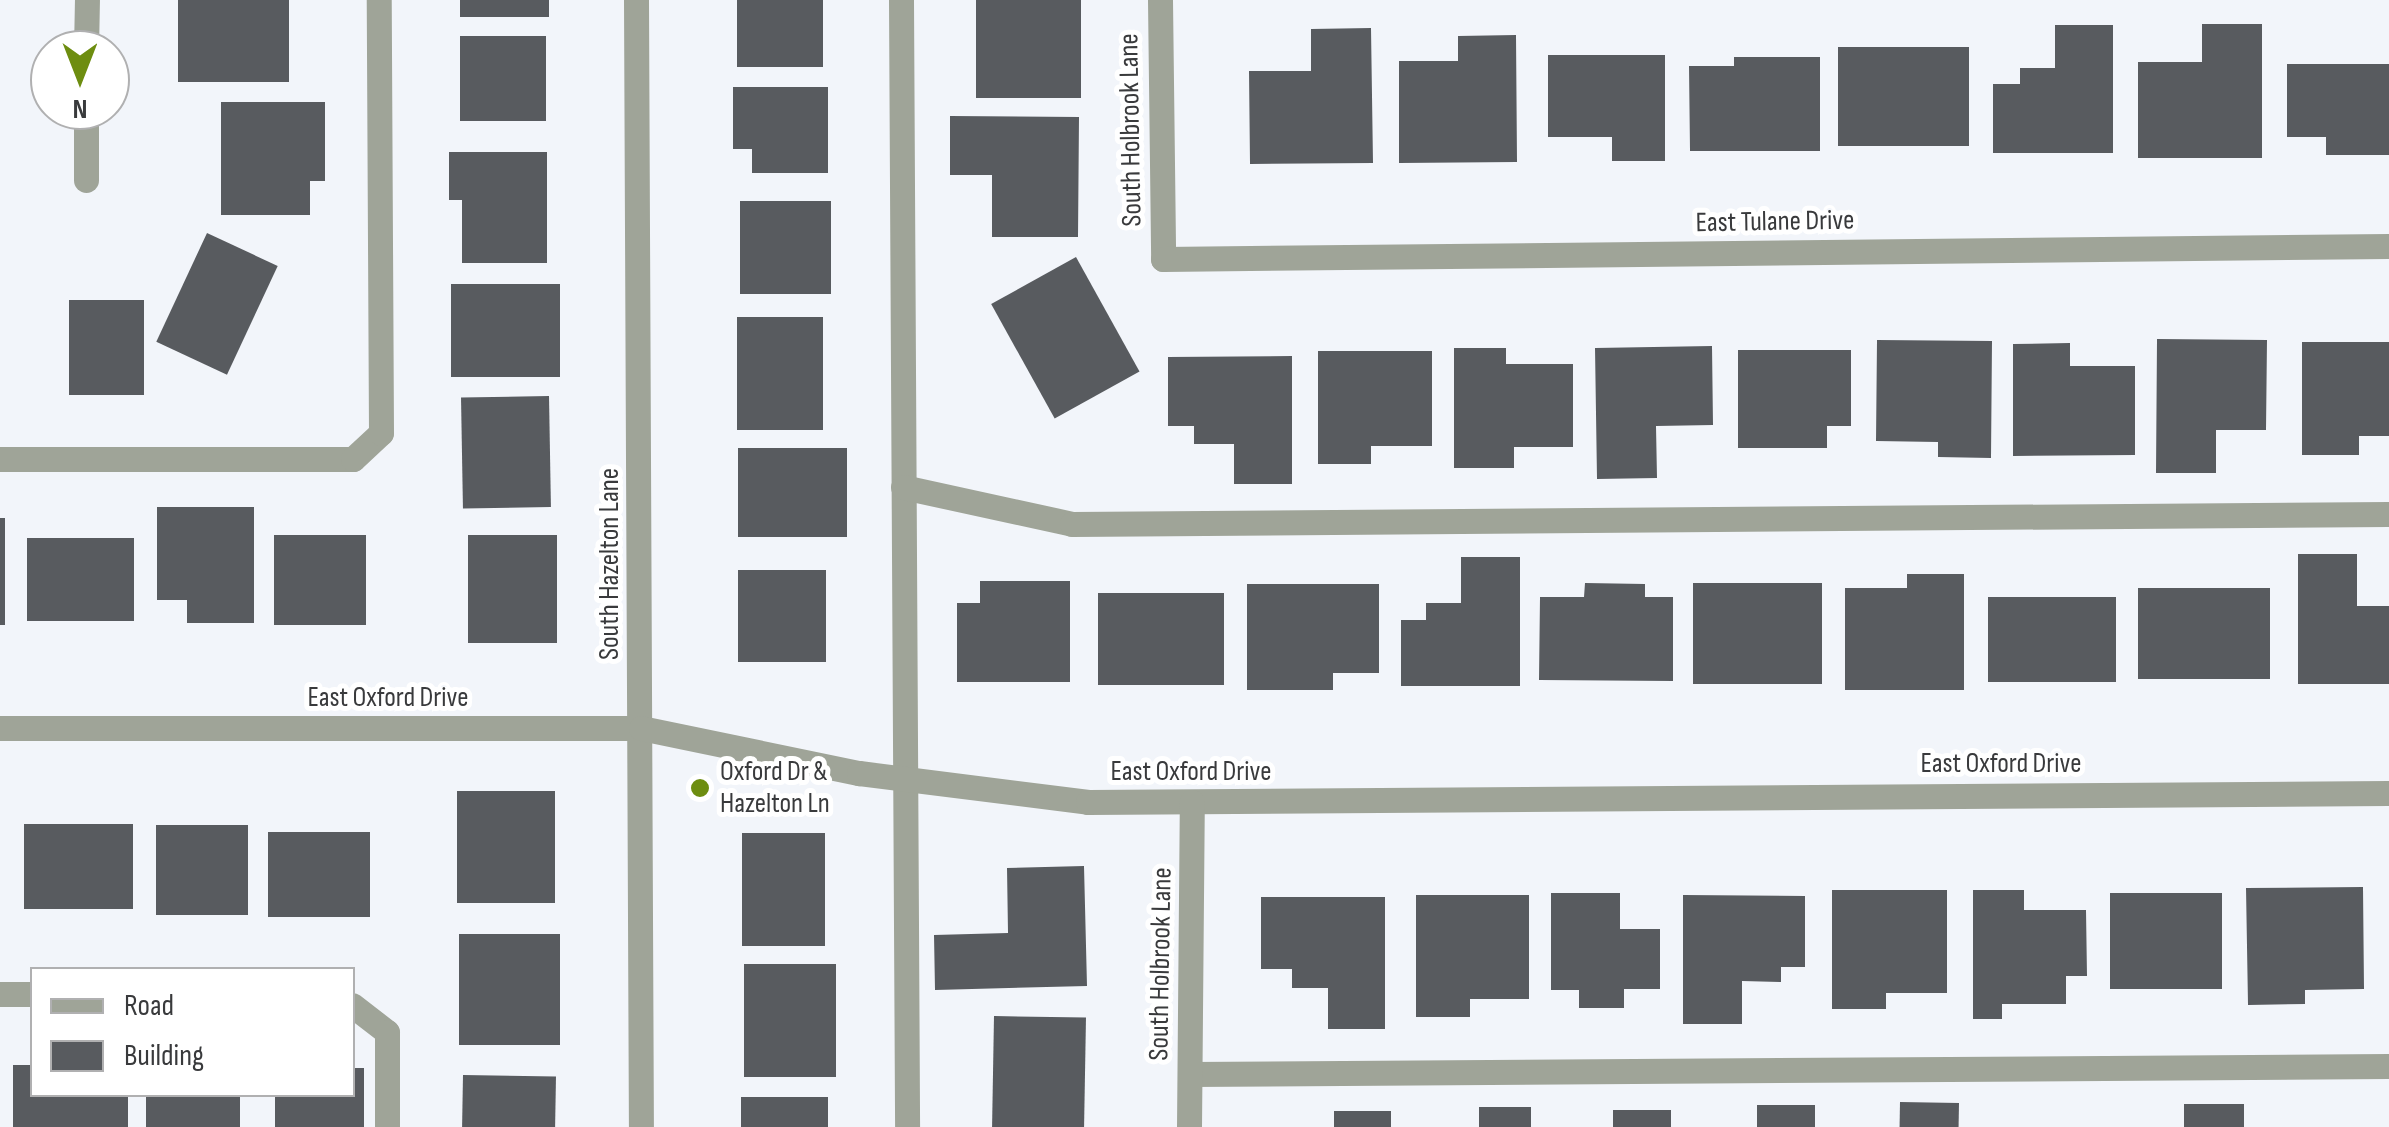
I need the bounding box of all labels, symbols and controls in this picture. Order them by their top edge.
north arrow [30,30,130,130]
street label: South Holbrook Lane [1113,33,1149,227]
text: N [73,92,87,125]
street label: East Tulane Drive [1695,204,1855,240]
street label: South Hazelton Lane [593,468,627,660]
street label: East Oxford Drive [308,681,468,715]
street label: East Oxford Drive [1921,747,2081,781]
place label: Oxford Dr & Hazelton Ln [720,755,830,821]
street label: East Oxford Drive [1111,755,1271,789]
marker: Oxford Dr & Hazelton Ln [689,777,711,799]
street label: South Holbrook Lane [1143,867,1179,1061]
legend [30,967,355,1097]
text: Road [124,988,174,1024]
text: Building [124,1038,204,1074]

